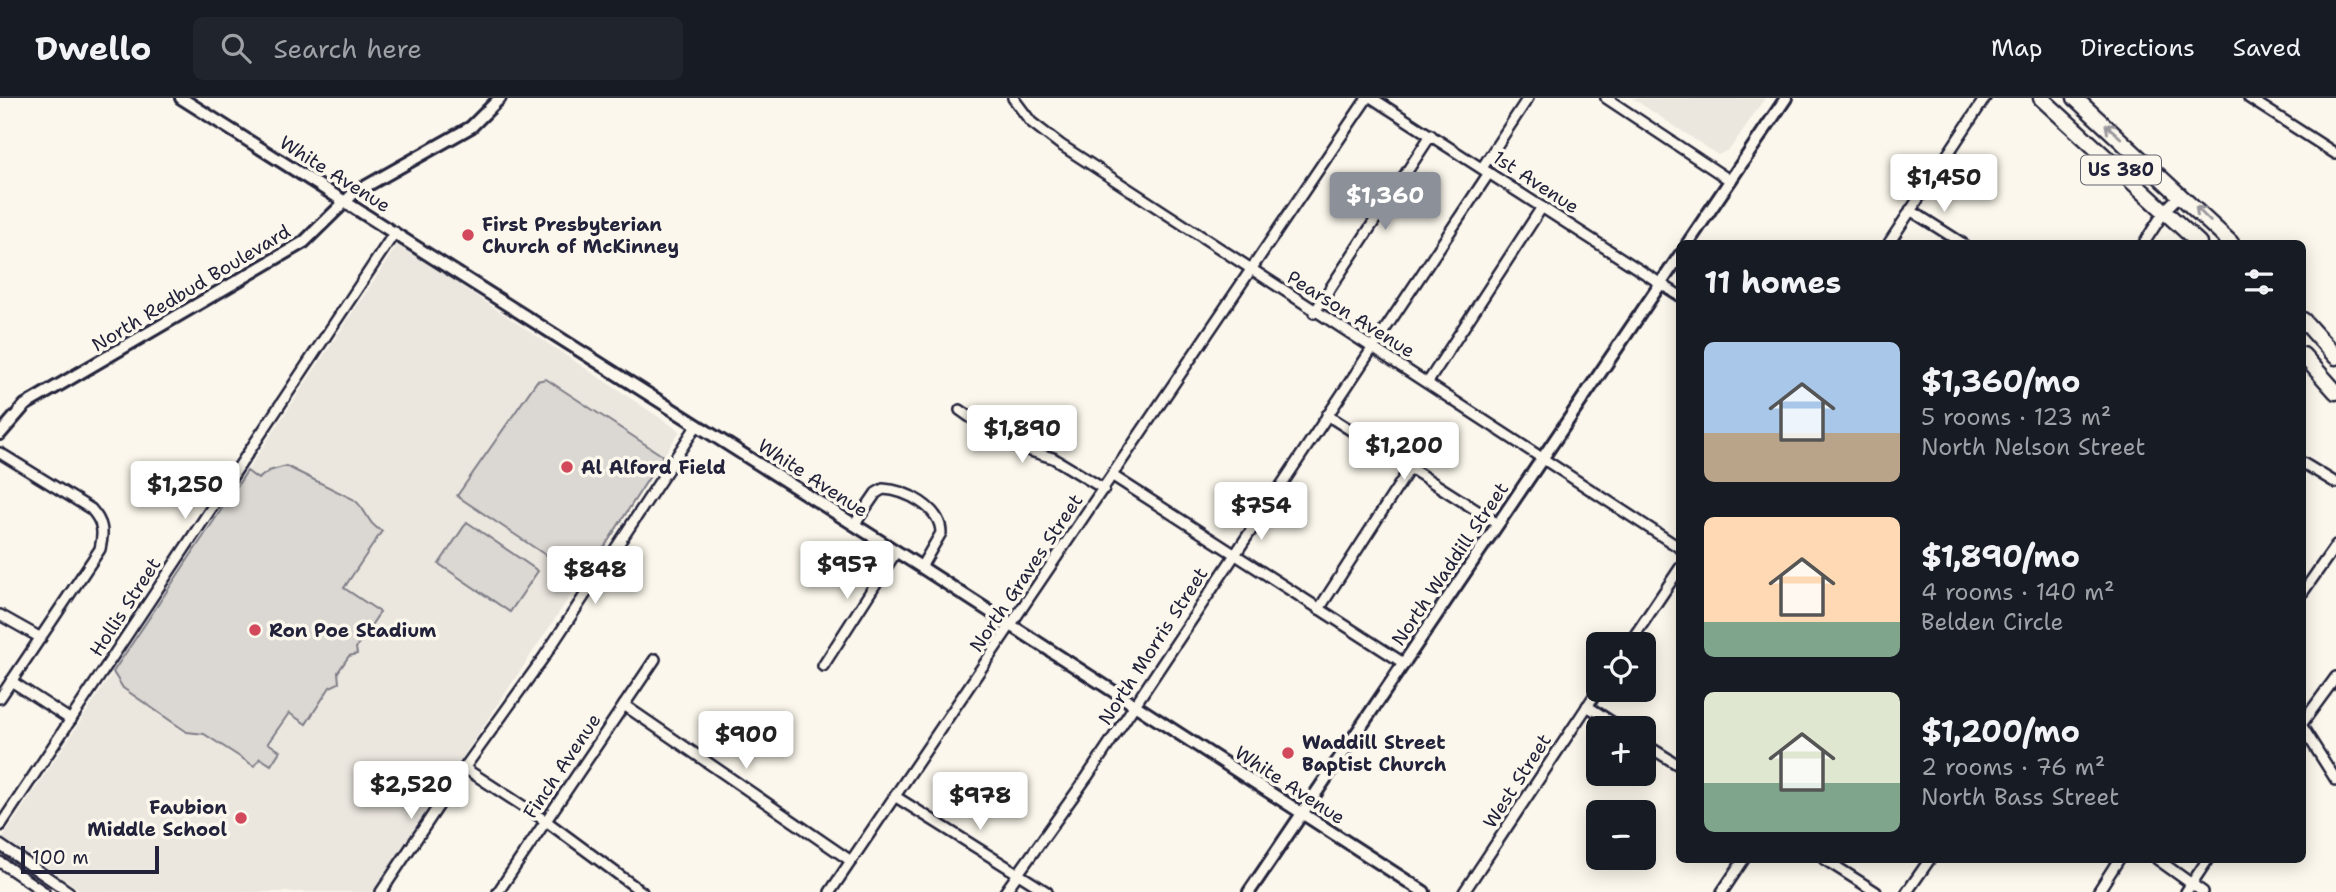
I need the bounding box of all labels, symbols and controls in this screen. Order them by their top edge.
search box [193,17,683,80]
text: Dwello [35,26,151,71]
icon: search [217,29,255,67]
text: Search here [273,31,422,66]
text: Map [1991,32,2042,64]
text: Directions [2080,32,2195,64]
text: Saved [2233,32,2301,64]
one-way arrow [2104,123,2122,139]
street label: White Avenue [275,130,395,218]
street label: 1st Avenue [1488,145,1584,219]
pin: $1,450 [1887,155,2001,214]
road number: US 380 [2081,156,2161,184]
text: $1,450 [1906,162,1982,192]
pin: $1,360 [1328,172,1442,232]
text: $1,360 [1346,180,1424,210]
one-way arrow [2194,206,2211,223]
place label: First Presbyterian Church of McKinney [482,212,679,259]
street label: North Redbud Boulevard [87,219,295,357]
marker: First Presbyterian Church of McKinney [460,227,476,243]
text: 11 homes [1704,262,1841,303]
icon: filters [2240,263,2278,301]
street label: Pearson Avenue [1282,265,1420,363]
text: $1,360/mo [1921,361,2081,402]
icon: home [1760,370,1844,454]
text: 5 rooms · 123 m² [1921,402,2111,432]
pin: $1,890 [965,406,1079,465]
text: $1,890 [983,413,1061,443]
pin: $1,200 [1347,422,1461,482]
text: $1,200 [1365,430,1443,460]
text: North Nelson Street [1921,432,2146,462]
street label: White Avenue [753,433,873,523]
place label: Al Alford Field [581,455,726,480]
marker: Al Alford Field [559,459,575,475]
pin: $1,250 [128,462,242,521]
text: $1,250 [147,469,223,499]
street label: North Waddill Street [1386,477,1514,651]
pin: $754 [1220,482,1302,542]
street label: North Graves Street [964,489,1088,657]
text: $754 [1230,490,1292,520]
text: $1,890/mo [1921,536,2080,577]
pin: $957 [806,542,888,601]
icon: home [1760,545,1844,629]
pin: $848 [554,546,636,606]
text: $957 [816,549,878,579]
street label: Hollis Street [84,553,166,661]
text: $848 [563,554,627,584]
street label: North Morris Street [1093,562,1213,730]
text: 4 rooms · 140 m² [1921,577,2115,607]
text: Belden Circle [1921,607,2063,637]
place label: Ron Poe Stadium [269,618,436,643]
marker: Ron Poe Stadium [247,622,263,638]
map controls [1586,632,1656,870]
button: locate [1586,632,1656,702]
street label: Finch Avenue [518,709,606,823]
text: $1,200/mo [1921,711,2080,752]
pin: $900 [705,712,787,771]
button: + [1586,716,1656,786]
text: $900 [714,719,778,749]
icon: home [1760,720,1844,804]
street label: West Street [1477,729,1557,833]
place label: Waddill Street Baptist Church [1302,730,1447,777]
street label: White Avenue [1230,740,1350,830]
marker: Waddill Street Baptist Church [1280,745,1296,761]
text: 2 rooms · 76 m² [1921,752,2105,782]
pin: $2,520 [354,762,468,821]
text: $2,520 [370,769,452,799]
pin: $978 [939,772,1021,832]
text: $978 [949,780,1011,810]
text: North Bass Street [1921,782,2119,812]
place label: Faubion Middle School [87,795,227,842]
button: − [1586,800,1656,870]
marker: Faubion Middle School [233,810,249,826]
scale bar [21,843,159,875]
text: 100 m [32,845,89,870]

